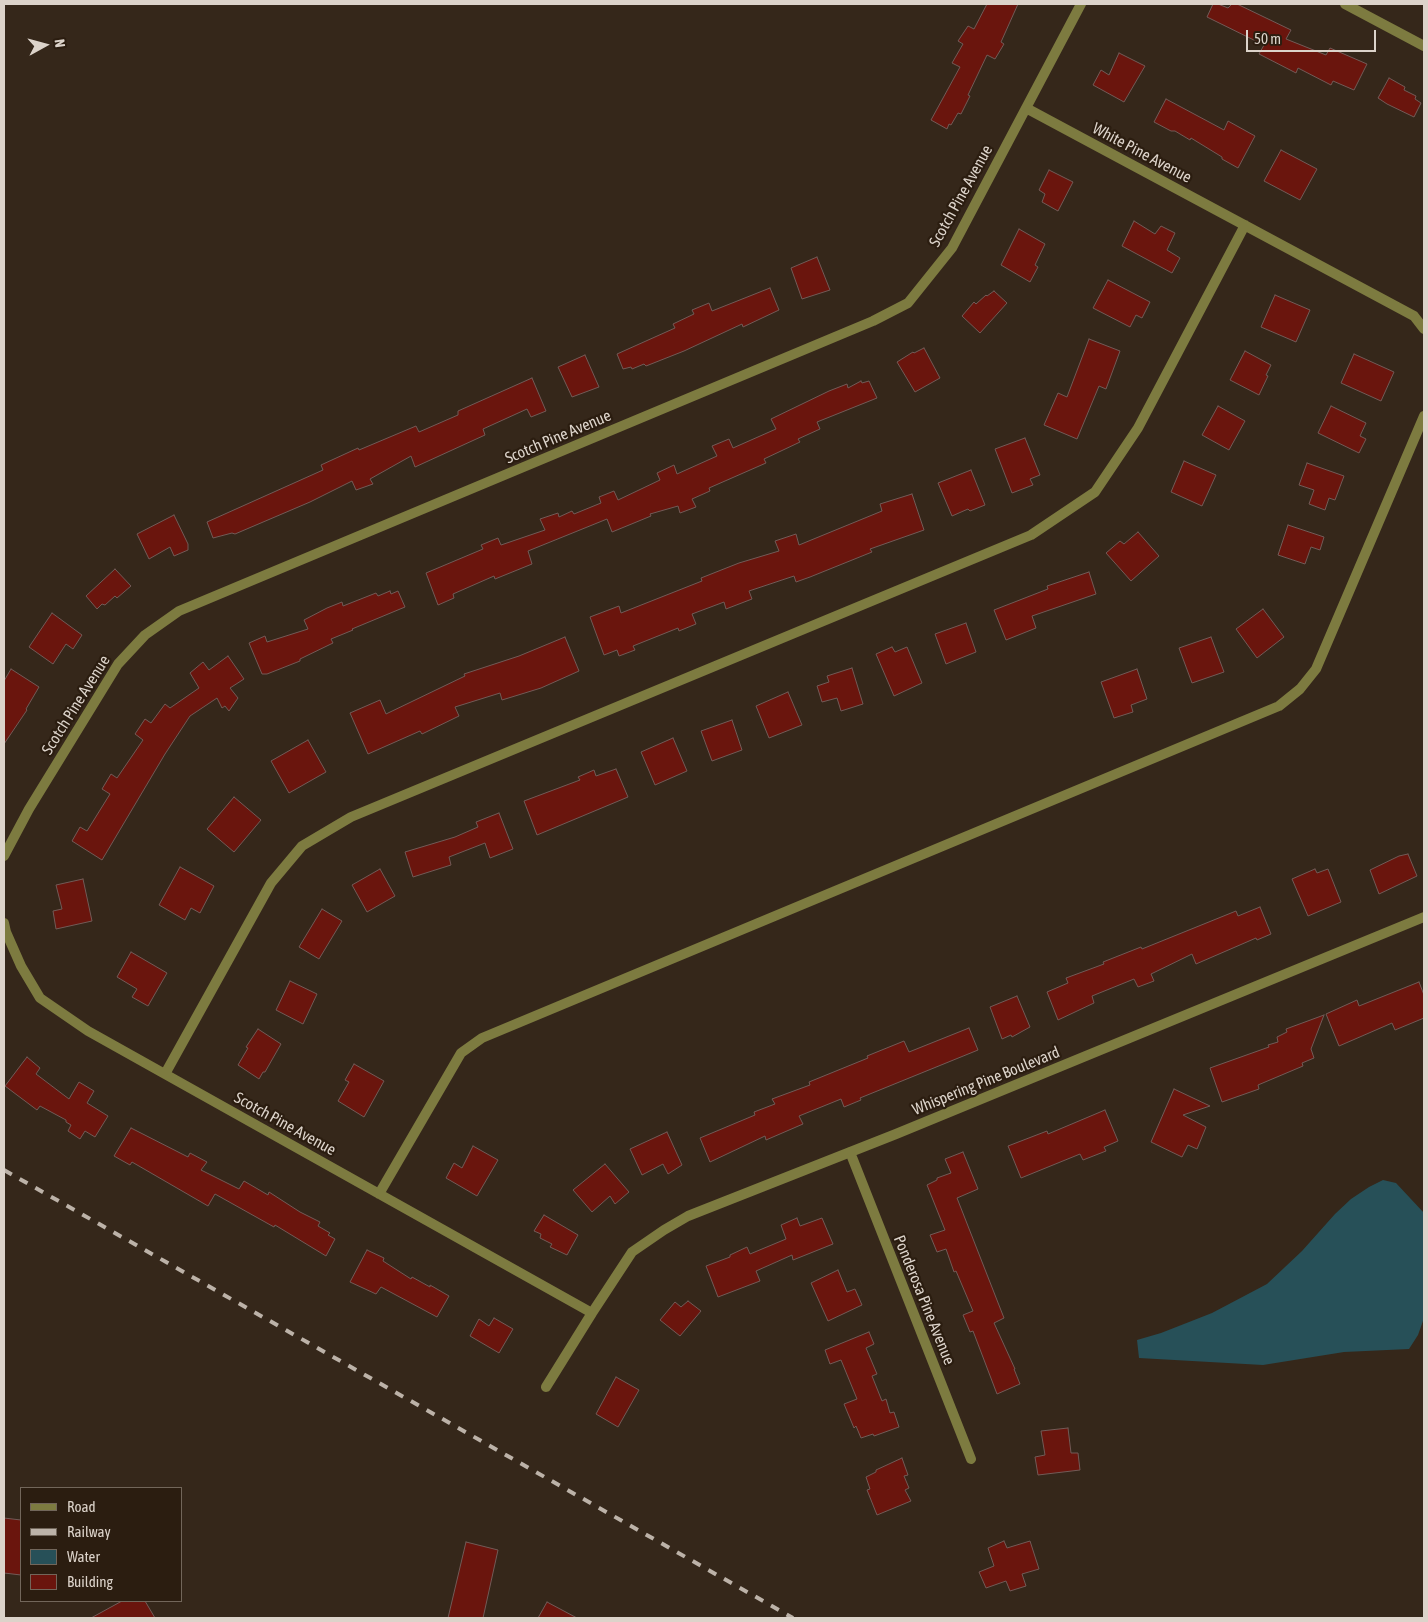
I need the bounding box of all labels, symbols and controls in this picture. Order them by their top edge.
north arrow [20,20,70,70]
scale bar [1248,20,1378,52]
text: 50 m [1254,30,1281,47]
text: N [51,38,68,48]
street label: White Pine Avenue [1089,119,1195,187]
street label: Scotch Pine Avenue [925,142,997,250]
street label: Scotch Pine Avenue [502,406,614,468]
street label: Scotch Pine Avenue [38,652,114,758]
street label: Whispering Pine Boulevard [909,1043,1063,1119]
street label: Scotch Pine Avenue [231,1088,339,1160]
street label: Ponderosa Pine Avenue [889,1232,959,1368]
legend [20,1487,182,1602]
text: Road [67,1498,96,1515]
text: Railway [67,1523,111,1540]
text: Water [67,1548,100,1565]
text: Building [67,1573,113,1590]

